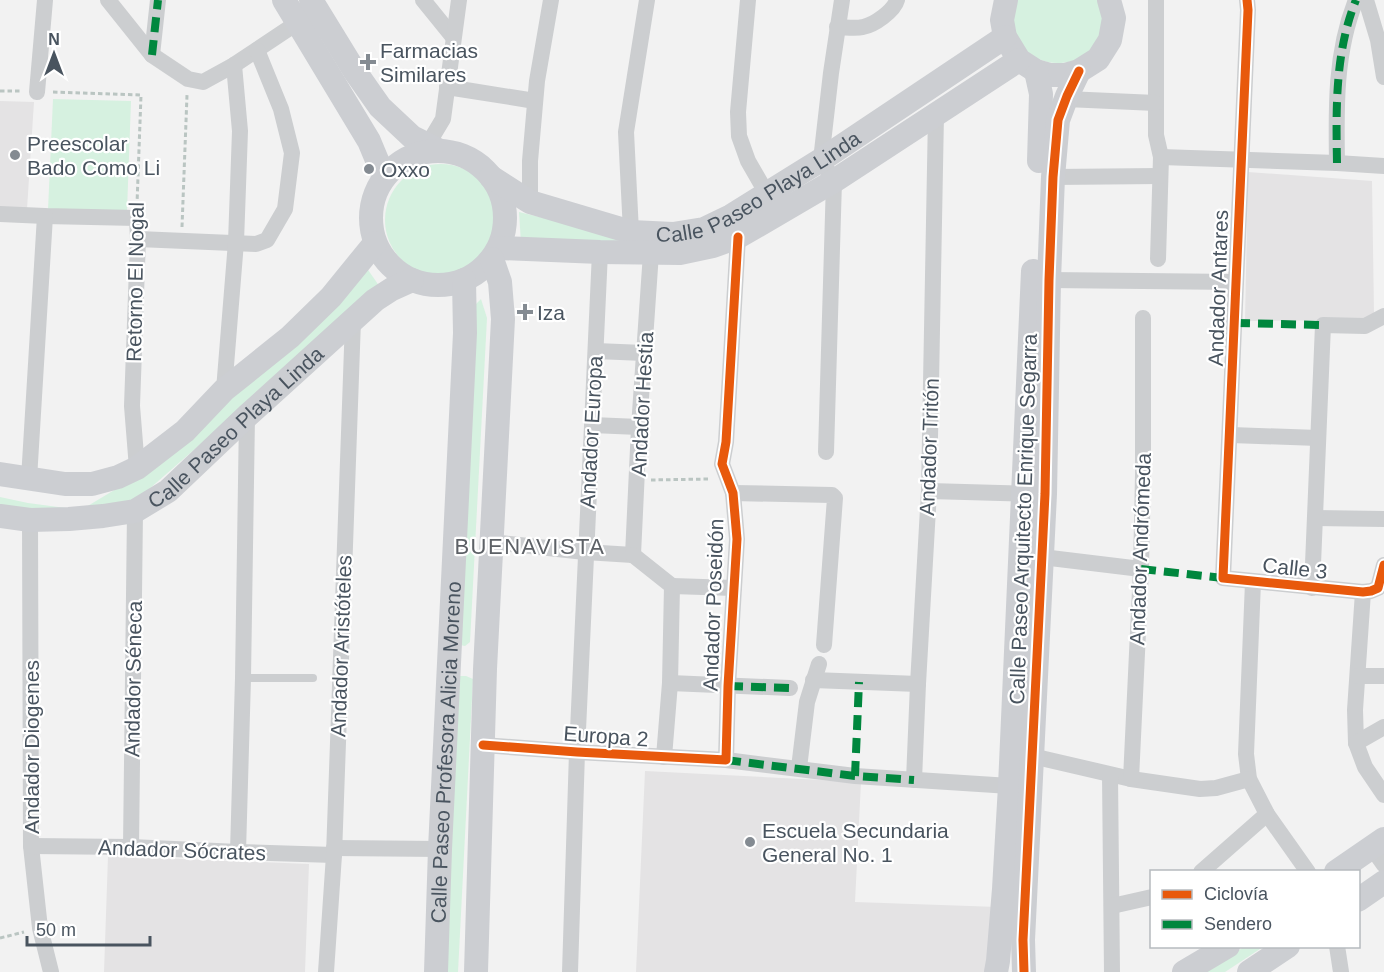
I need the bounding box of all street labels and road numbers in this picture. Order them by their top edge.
street label: Calle Paseo Playa Linda [655,126,865,246]
street label: Retorno El Nogal [122,202,148,362]
street label: Andador Antares [1204,209,1232,367]
street label: Andador Hestia [627,331,657,477]
street label: Calle Paseo Arquitecto Enrique Segarra [1005,333,1041,705]
street label: Calle Paseo Playa Linda [143,341,328,512]
street label: Andador Europa [576,355,607,509]
street label: Andador Tritón [915,378,943,516]
street label: Andador Andrómeda [1125,452,1155,646]
street label: Andador Poseidón [698,518,728,692]
street label: Calle 3 [1261,553,1329,583]
street label: Andador Aristóteles [326,555,356,737]
street label: Calle Paseo Profesora Alicia Moreno [426,581,464,924]
street label: Andador Séneca [120,600,146,757]
street label: Andador Diogenes [20,660,43,834]
street label: Europa 2 [563,722,649,750]
street label: Andador Sócrates [98,836,266,864]

